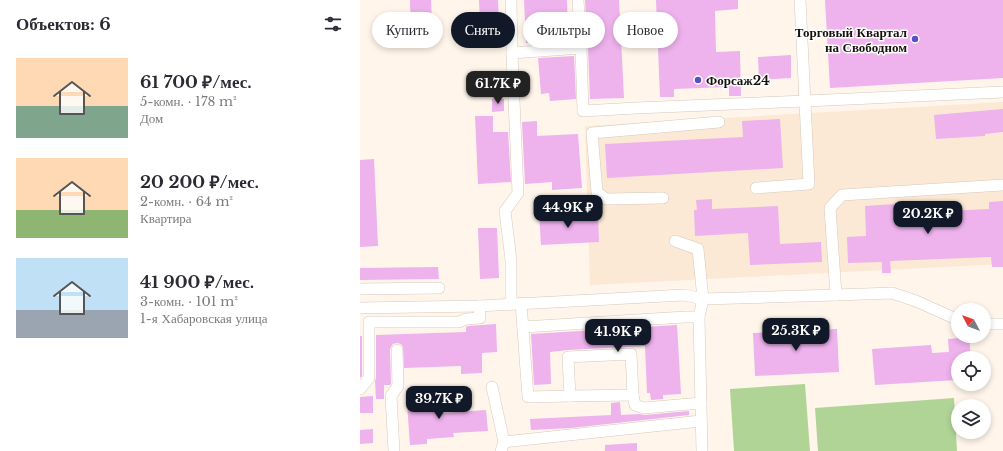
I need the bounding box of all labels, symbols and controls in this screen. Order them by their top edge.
chip: Купить [372,12,443,48]
chip: Снять [451,12,515,48]
chip: Фильтры [523,12,605,48]
chip: Новое [613,12,678,48]
icon: filters [322,13,344,35]
text: Объектов: 6 [16,14,111,35]
place label: Торговый Квартал на Свободном [795,24,907,56]
marker: Торговый Квартал на Свободном [910,34,920,44]
pin: 61.7K ₽ [461,71,535,105]
text: 61 700 ₽/мес. [140,72,252,93]
place label: Форсаж24 [706,72,770,89]
icon: home [48,74,96,122]
text: 61.7K ₽ [475,75,521,92]
marker: Форсаж24 [693,75,703,85]
text: 5-комн. · 178 m² [140,93,237,110]
text: Дом [140,110,163,127]
text: 20 200 ₽/мес. [140,172,259,193]
icon: home [48,174,96,222]
text: 2-комн. · 64 m² [140,193,233,210]
pin: 44.9K ₽ [531,195,605,229]
text: 44.9K ₽ [543,199,593,216]
pin: 20.2K ₽ [891,201,965,235]
text: 20.2K ₽ [902,205,954,222]
text: Квартира [140,210,192,227]
text: 41 900 ₽/мес. [140,272,254,293]
icon: home [48,274,96,322]
text: 3-комн. · 101 m² [140,293,238,310]
north arrow [951,303,991,343]
map controls [951,303,991,439]
text: 1-я Хабаровская улица [140,310,268,327]
pin: 25.3K ₽ [759,318,833,352]
pin: 41.9K ₽ [581,319,655,353]
text: 25.3K ₽ [771,322,821,339]
text: 41.9K ₽ [594,323,642,340]
button: locate [951,351,991,391]
pin: 39.7K ₽ [402,386,476,420]
text: 39.7K ₽ [415,390,463,407]
button: layers [951,399,991,439]

